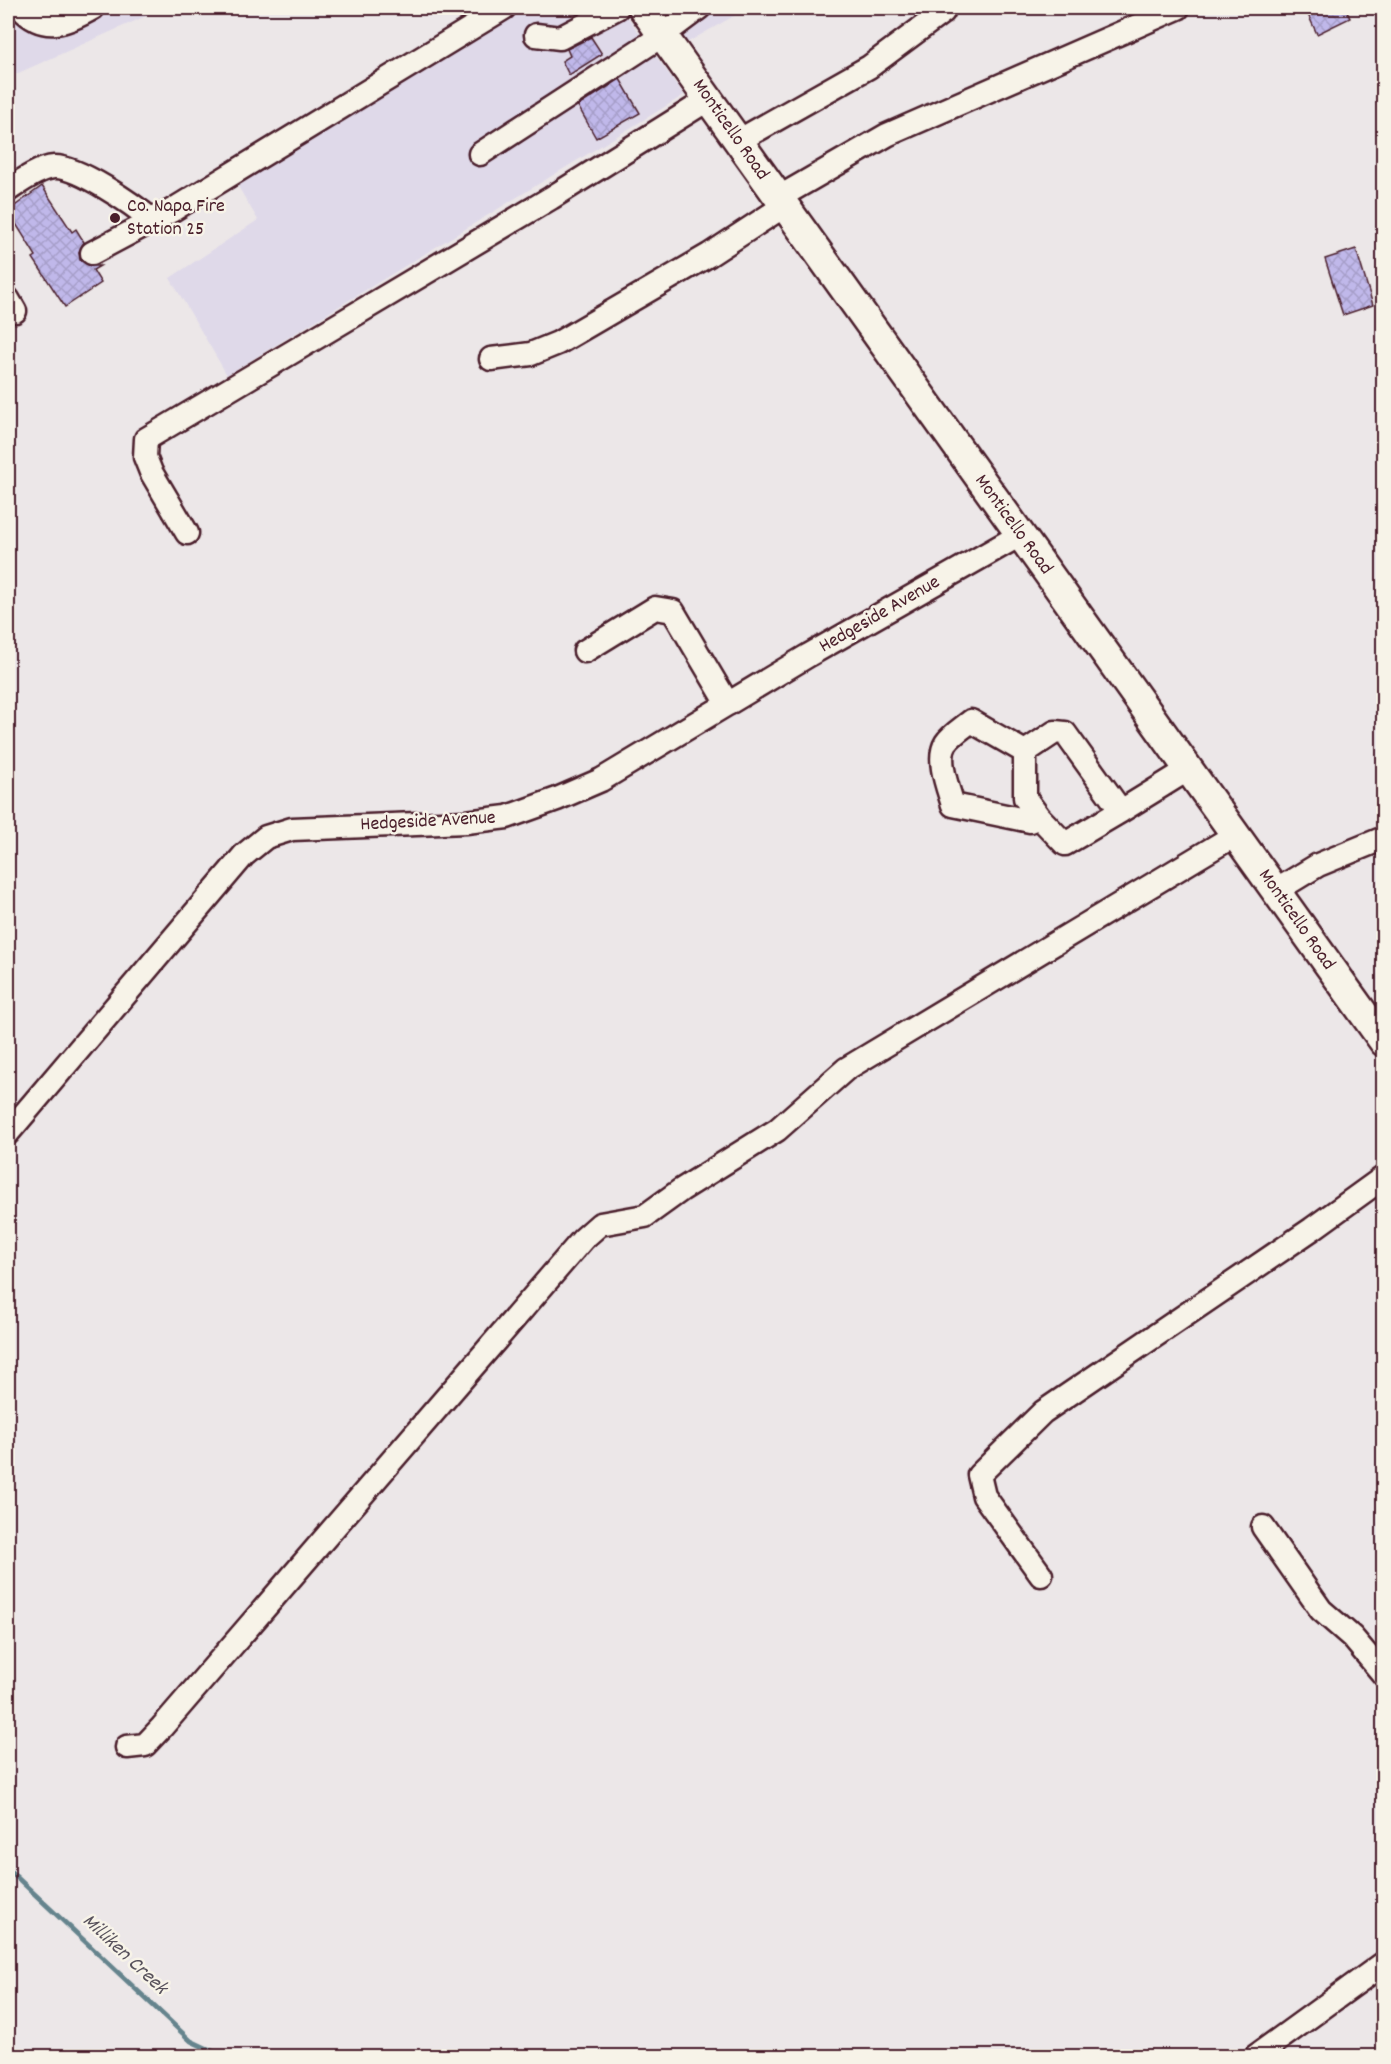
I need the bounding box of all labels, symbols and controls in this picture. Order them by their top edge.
street label: Monticello Road [685,74,775,186]
place label: Co. Napa Fire Station 25 [127,193,225,244]
marker: Co. Napa Fire Station 25 [108,211,122,225]
street label: Monticello Road [967,469,1059,581]
street label: Hedgeside Avenue [814,569,946,661]
street label: Hedgeside Avenue [360,804,497,840]
street label: Monticello Road [1251,864,1341,976]
water label: Milliken Creek [74,1907,175,2004]

